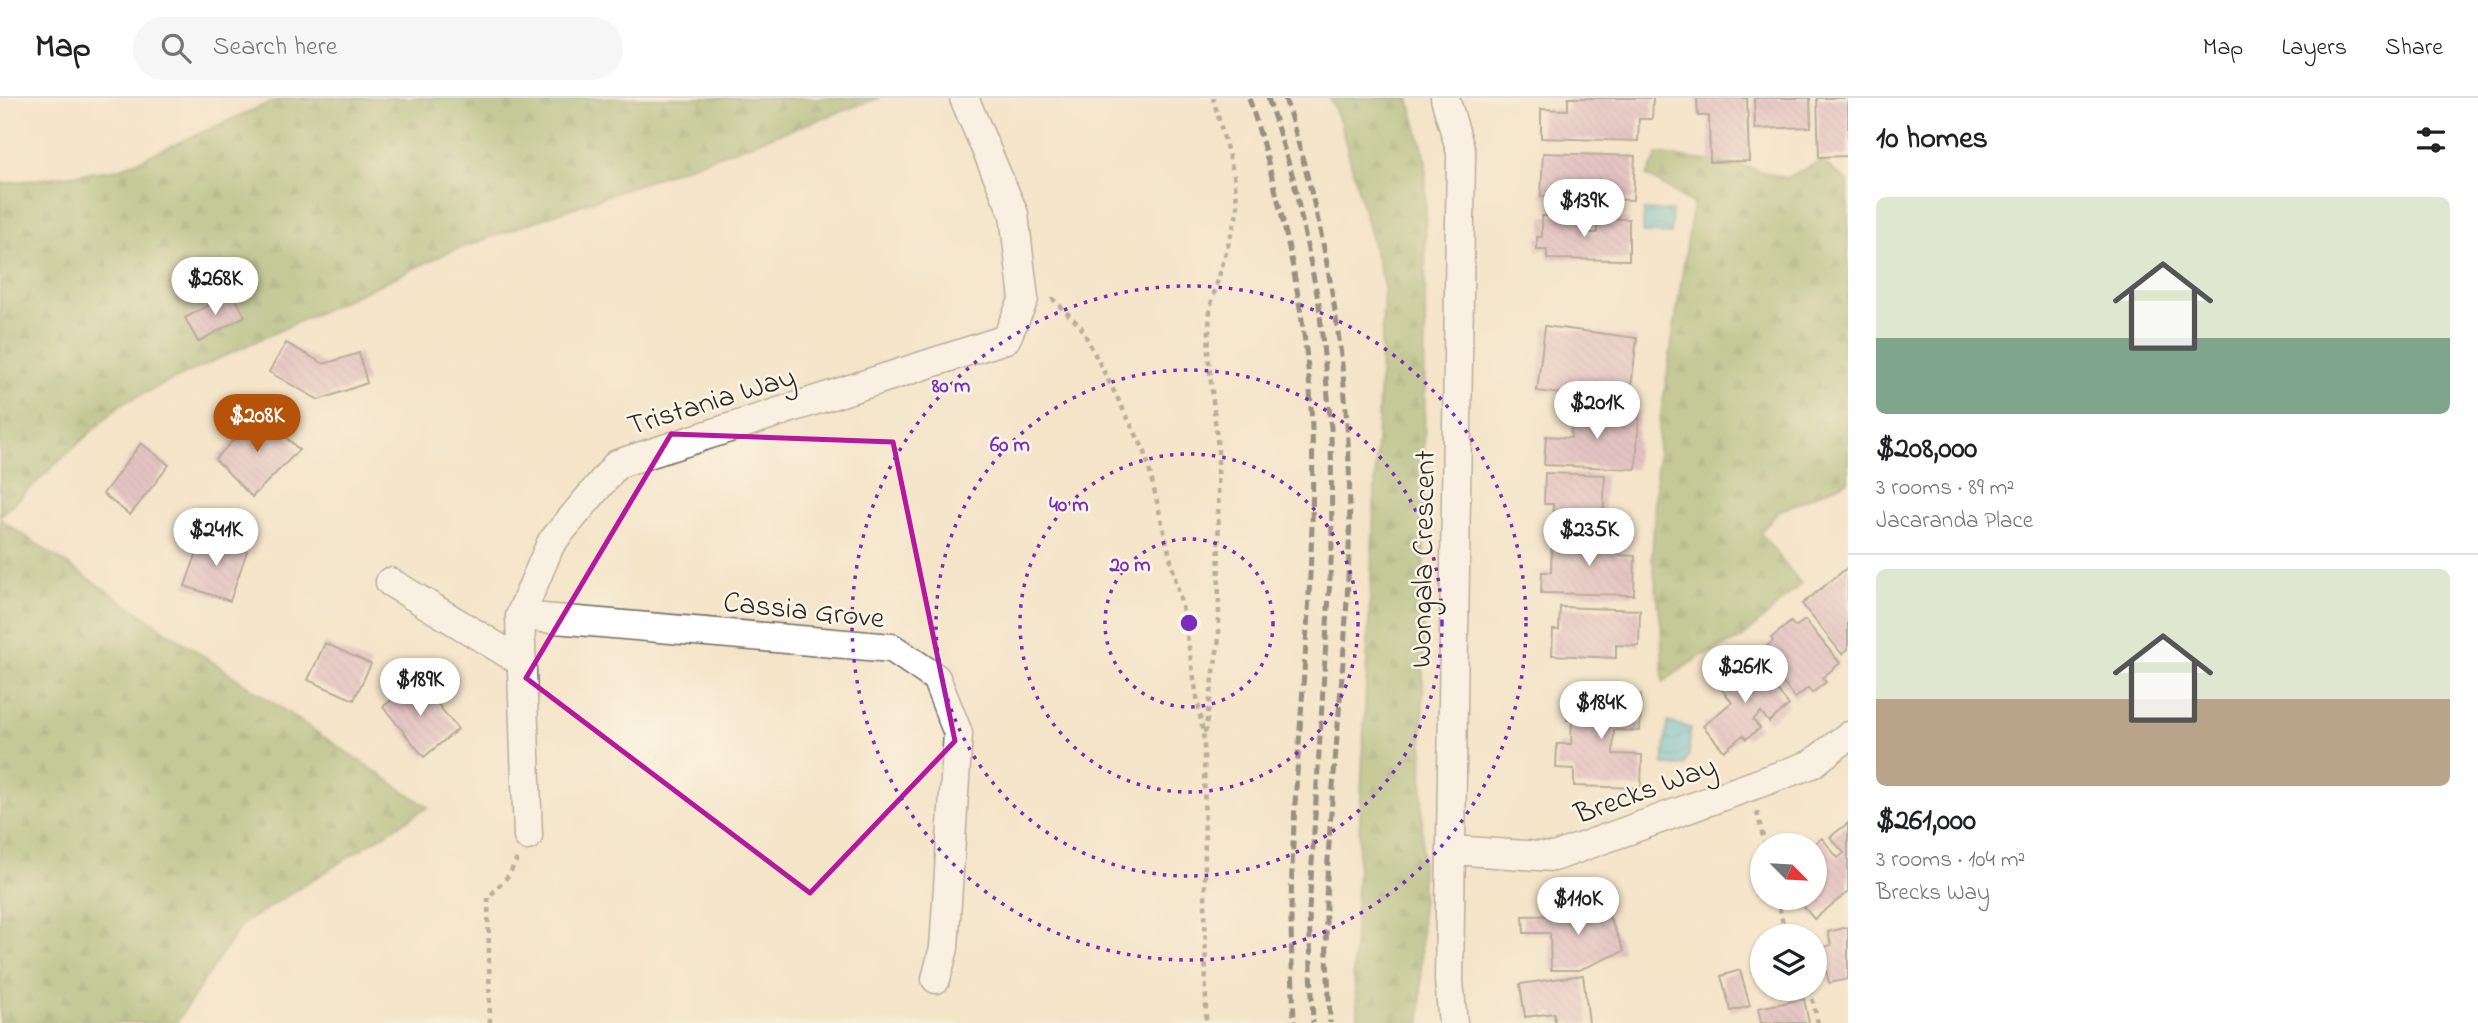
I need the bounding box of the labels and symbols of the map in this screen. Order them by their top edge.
pin: $139K [1535,180,1633,239]
pin: $268K [166,258,264,317]
street label: Tristania Way [623,356,801,449]
text: 80 m [931,372,970,402]
pin: $201K [1548,382,1646,441]
pin: $208K [208,394,306,454]
text: 60 m [990,431,1030,461]
street label: Wongala Crescent [1401,450,1449,669]
text: 40 m [1049,491,1089,521]
pin: $241K [167,508,265,568]
pin: $235K [1540,508,1638,568]
text: 20 m [1108,551,1151,581]
street label: Cassia Grove [721,582,887,642]
centre of rings [1177,611,1201,635]
pin: $261K [1696,646,1794,705]
pin: $189K [371,658,469,718]
pin: $184K [1552,682,1650,741]
street label: Brecks Way [1568,746,1723,838]
north arrow [1750,833,1827,910]
pin: $110K [1529,878,1627,937]

